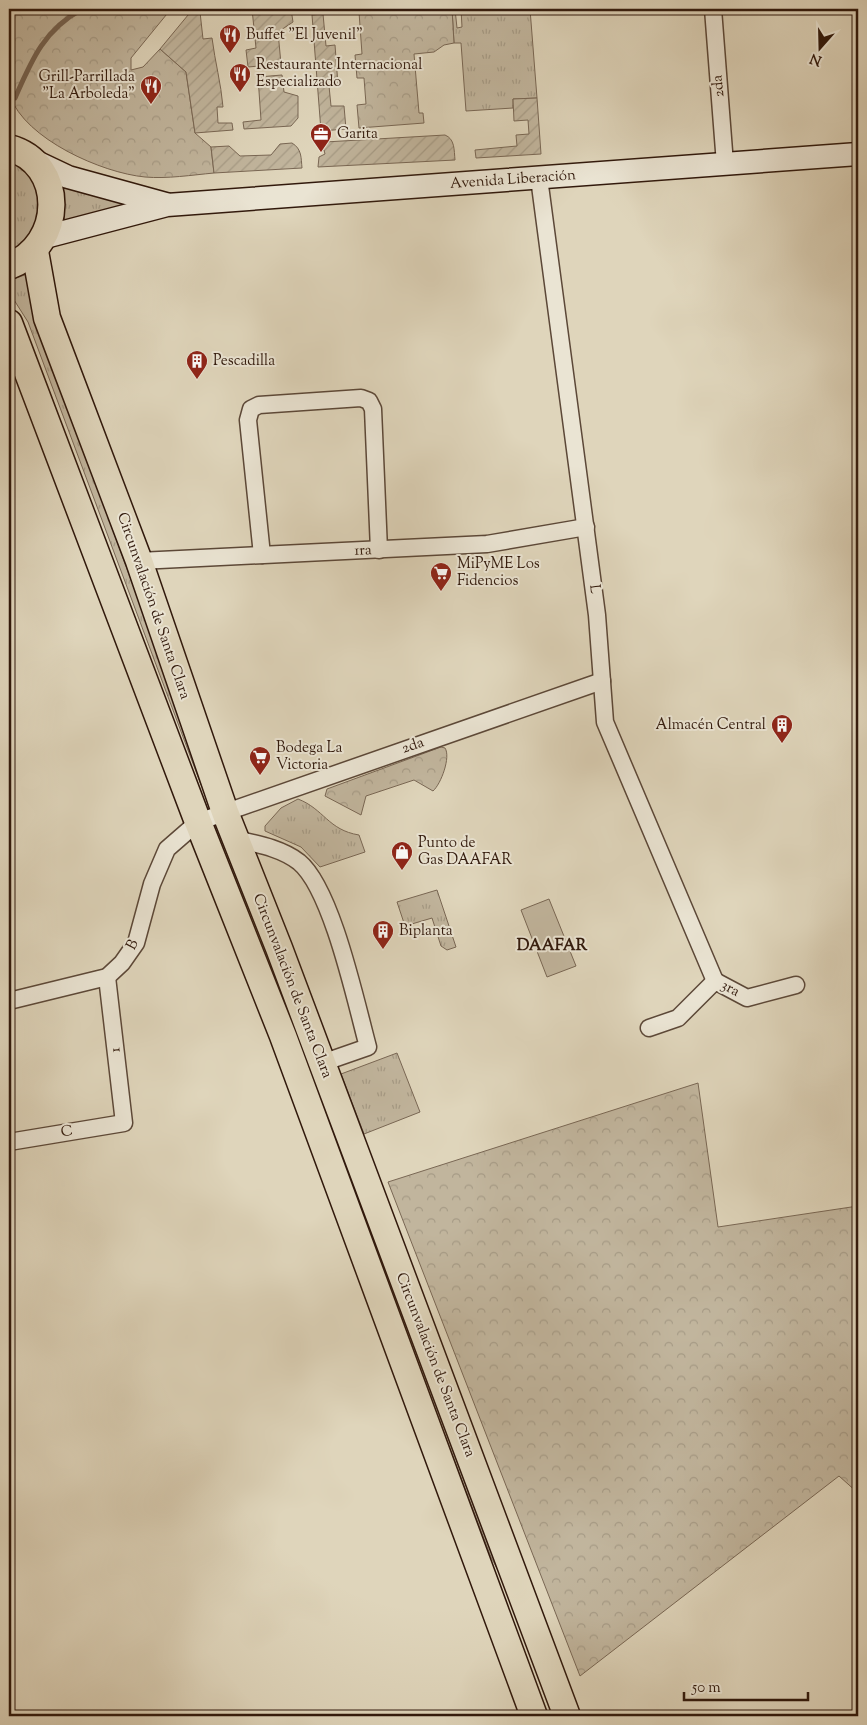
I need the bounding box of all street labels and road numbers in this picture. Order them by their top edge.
street label: 2da [708,74,730,98]
street label: Avenida Liberación [449,165,577,195]
street label: Circunvalación de Santa Clara [111,510,195,702]
street label: 1ra [354,540,372,562]
street label: L [583,583,605,595]
street label: 2da [399,732,427,760]
street label: Circunvalación de Santa Clara [247,891,337,1081]
street label: B [121,936,145,954]
street label: 3ra [717,975,743,1003]
street label: 1 [105,1046,127,1054]
street label: C [59,1121,75,1143]
street label: Circunvalación de Santa Clara [390,1270,480,1460]

